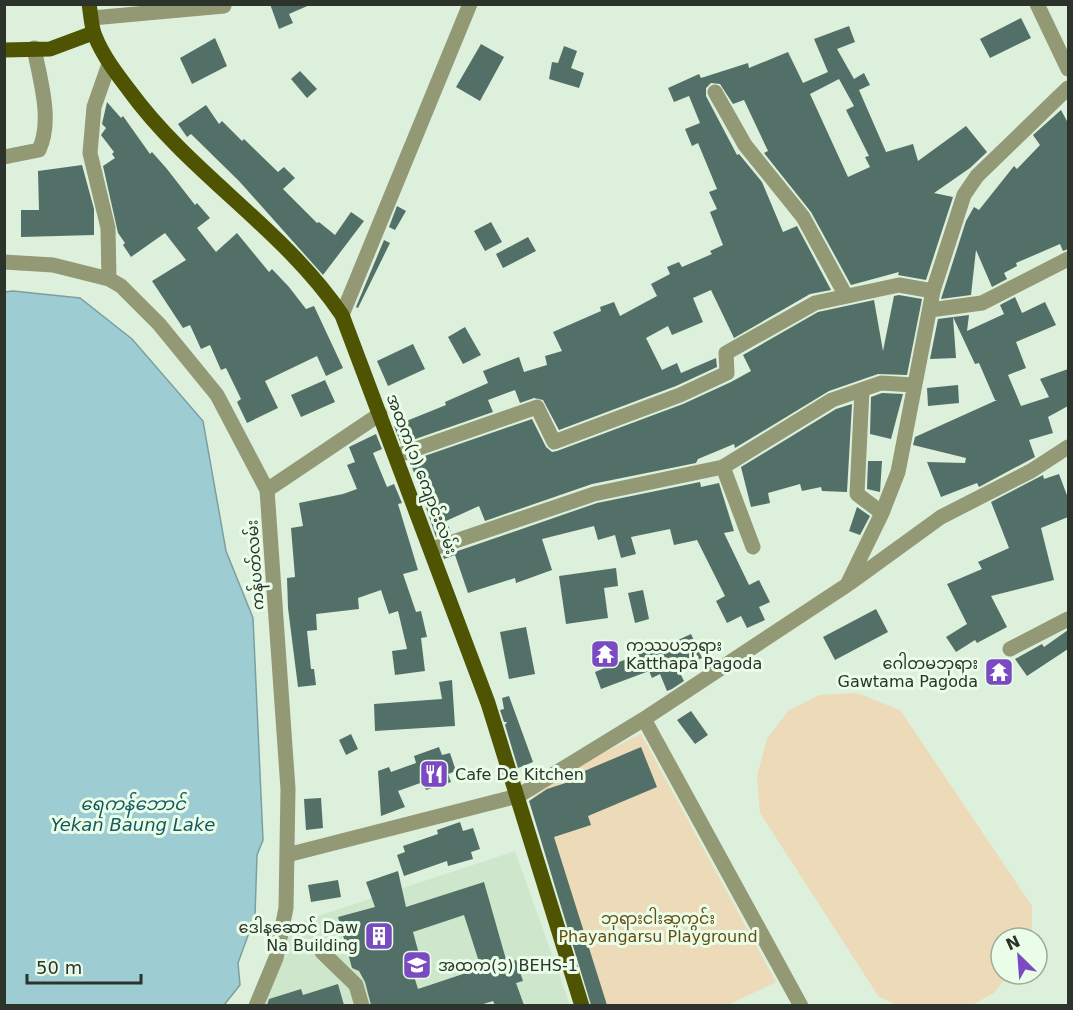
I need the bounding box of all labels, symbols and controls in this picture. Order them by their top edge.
street label: အထက(၁) ကျောင်းလမ်း [379,390,463,558]
street label: ကန်ပတ်လမ်း [240,519,272,611]
place label: ကဿပဘုရား Katthapa Pagoda [626,636,762,673]
temple icon: ကဿပဘုရား Katthapa Pagoda [589,638,621,670]
place label: ဂေါတမဘုရား Gawtama Pagoda [838,652,978,691]
temple icon: ဂေါတမဘုရား Gawtama Pagoda [983,656,1015,688]
restaurant icon: Cafe De Kitchen [418,758,450,790]
place label: Cafe De Kitchen [455,765,584,784]
water label: ရေကန်ဘောင် Yekan Baung Lake [51,791,215,835]
park label: ဘုရားငါးဆူကွင်း Phayangarsu Playground [558,907,758,946]
place label: ဒေါနဆောင် Daw Na Building [239,916,358,955]
building icon: ဒေါနဆောင် Daw Na Building [363,920,395,952]
north arrow [989,926,1049,986]
text: N [1003,931,1023,954]
scale bar [27,947,141,985]
school or university icon: အထက(၁) BEHS-1 [401,949,433,981]
place label: အထက(၁) BEHS-1 [438,956,578,975]
text: 50 m [36,957,82,978]

